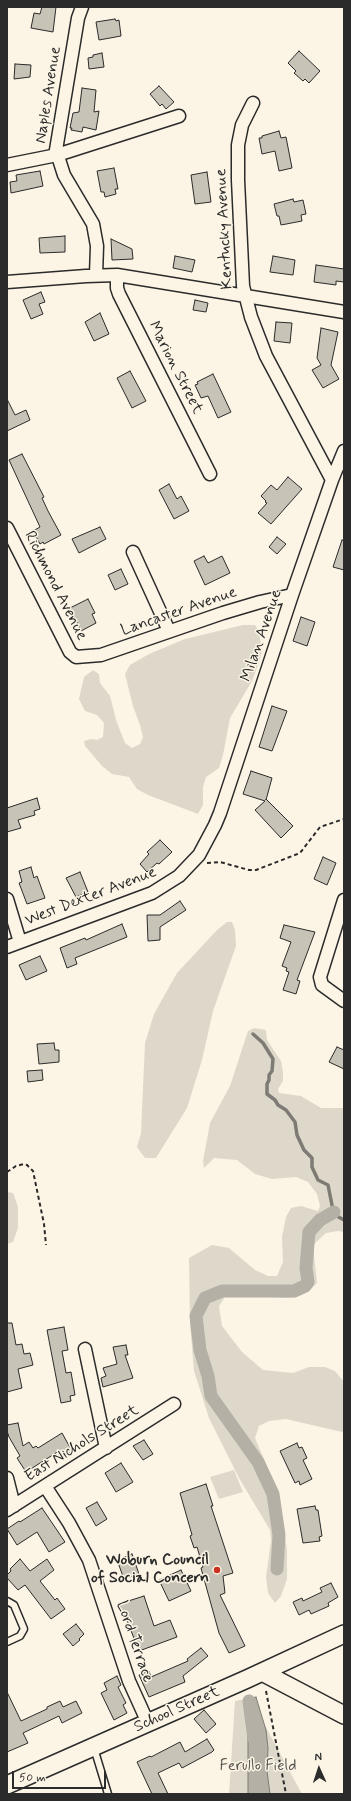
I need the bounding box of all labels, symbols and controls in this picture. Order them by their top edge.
street label: Naples Avenue [32,45,66,145]
street label: Kentucky Avenue [212,168,238,290]
street label: Marion Street [143,318,207,418]
street label: Richmond Avenue [19,528,91,644]
street label: Lancaster Avenue [119,583,239,641]
street label: Milan Avenue [237,587,287,685]
street label: West Dexter Avenue [23,863,159,931]
street label: East Nichols Street [22,1401,142,1487]
place label: Woburn Council of Social Concern [91,1551,209,1589]
marker: Woburn Council of Social Concern [212,1565,222,1575]
street label: Lord Terrace [111,1599,157,1685]
street label: School Street [131,1683,223,1737]
north arrow [299,1749,339,1789]
text: N [314,1750,322,1764]
park label: Ferullo Field [219,1757,297,1777]
scale bar [14,1763,108,1789]
text: 50 m [19,1770,46,1786]

